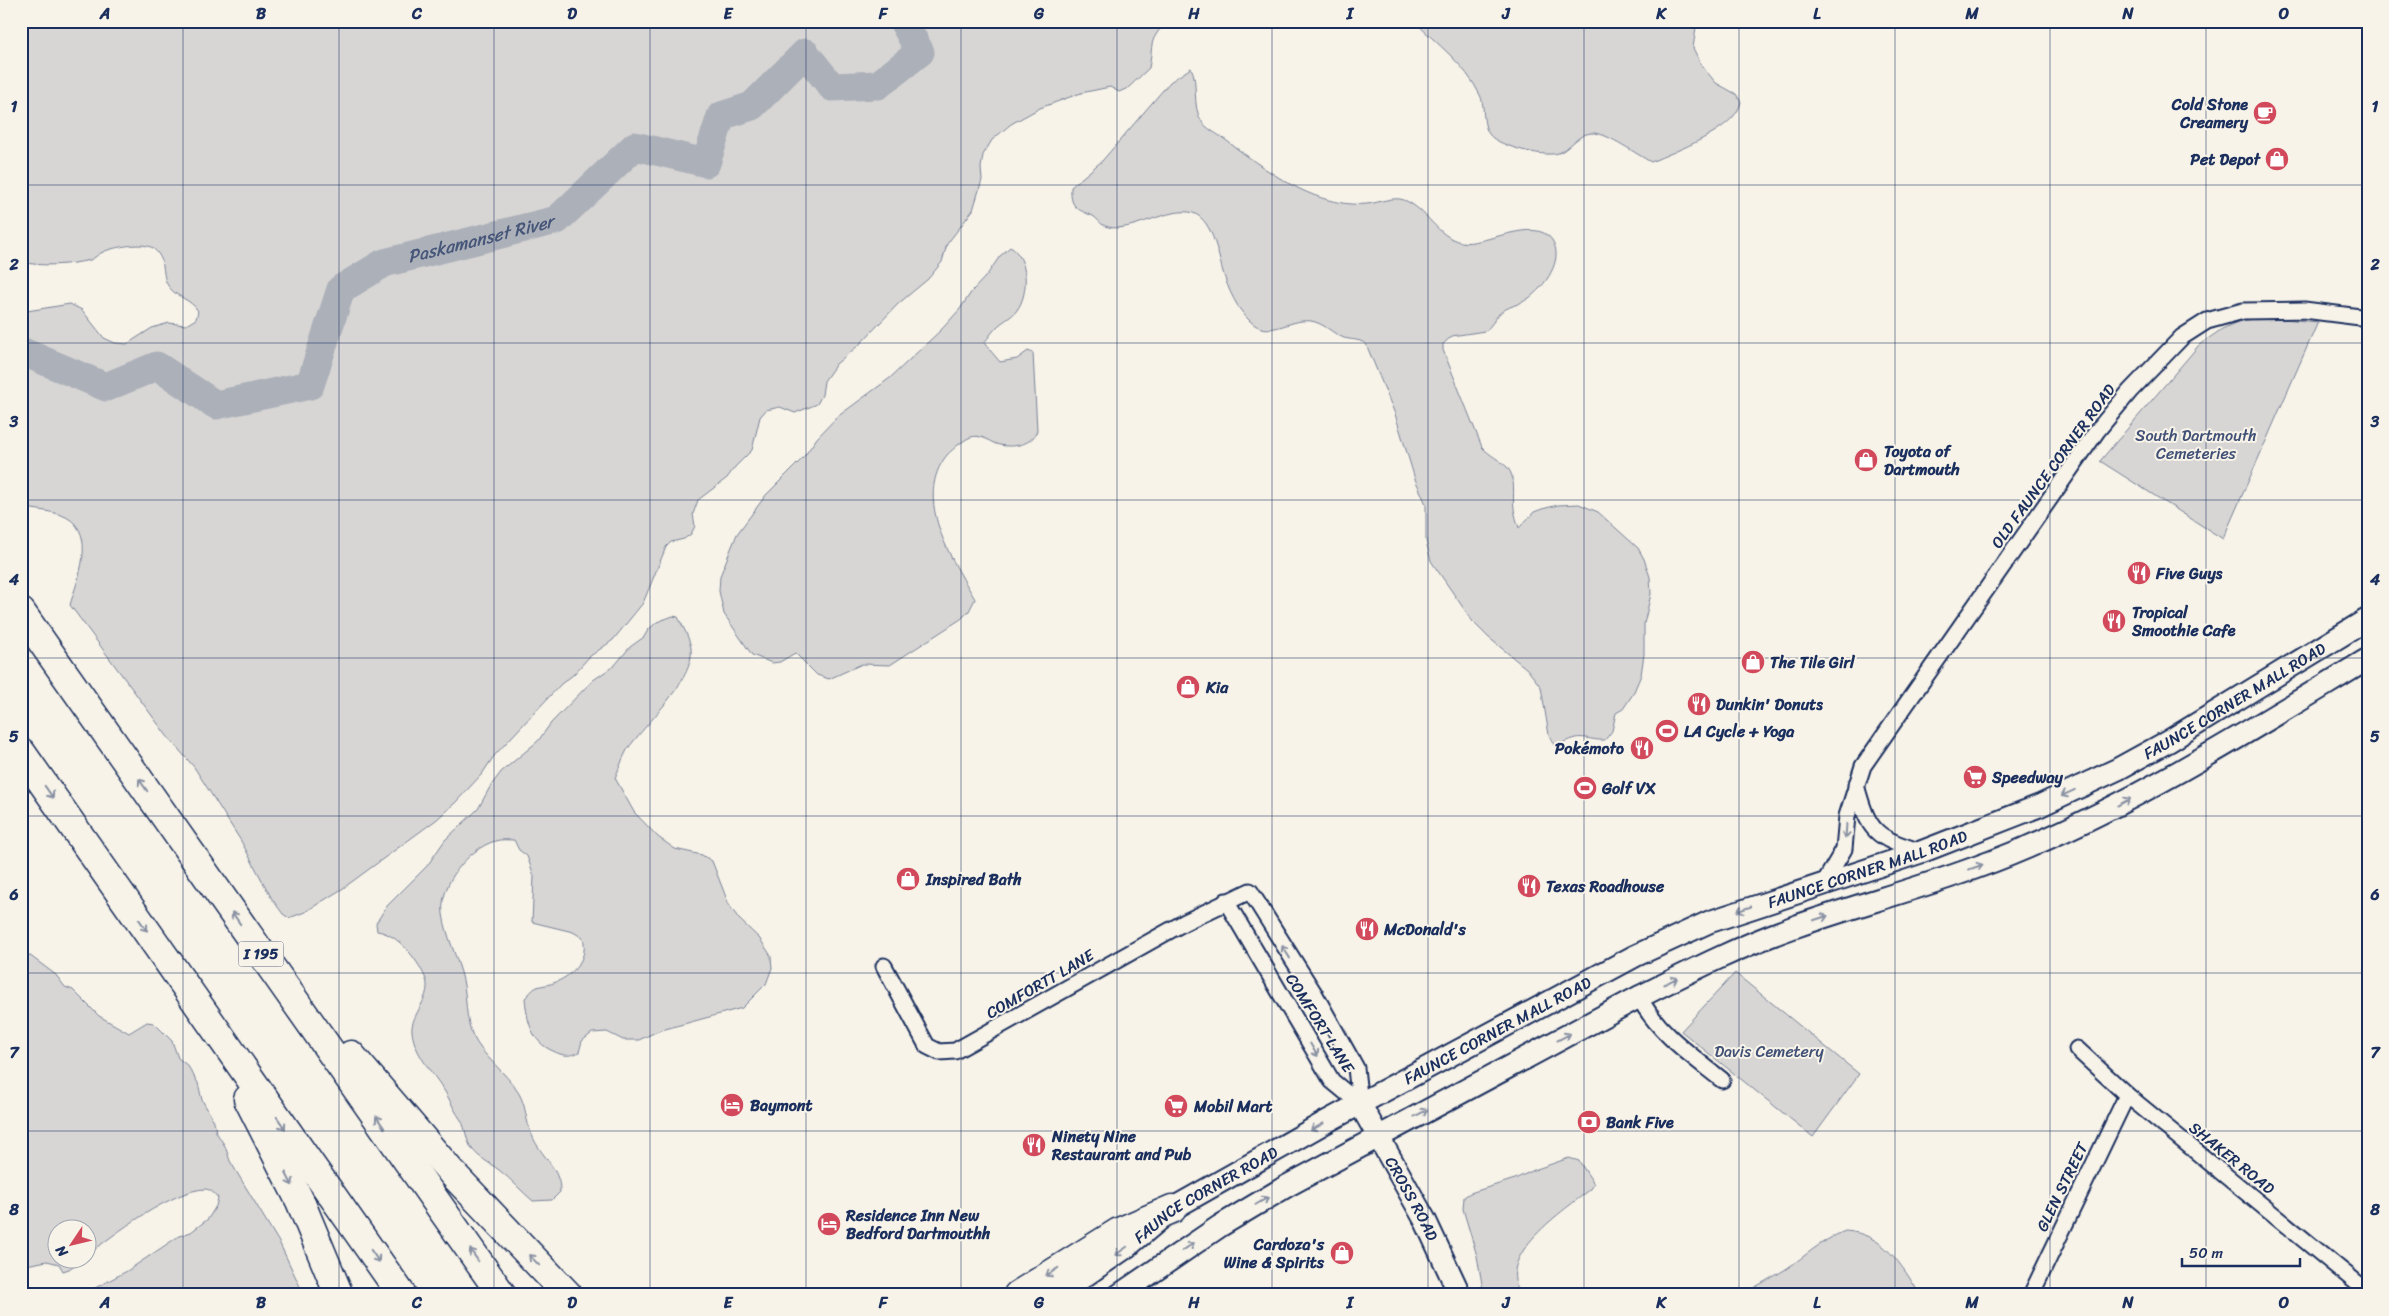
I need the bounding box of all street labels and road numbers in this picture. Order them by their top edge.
street label: OLD FAUNCE CORNER ROAD [1983,377,2123,555]
street label: FAUNCE CORNER MALL ROAD [2138,633,2332,767]
street label: FAUNCE CORNER MALL ROAD [1764,821,1972,916]
street label: COMFORTT LANE [980,941,1101,1027]
road number: I 195 [238,942,284,966]
street label: COMFORT LANE [1278,967,1363,1080]
street label: FAUNCE CORNER MALL ROAD [1398,967,1597,1092]
street label: SHAKER ROAD [2182,1114,2282,1202]
street label: GLEN STREET [2028,1136,2097,1237]
street label: FAUNCE CORNER ROAD [1127,1137,1284,1250]
street label: CROSS ROAD [1377,1151,1447,1246]

